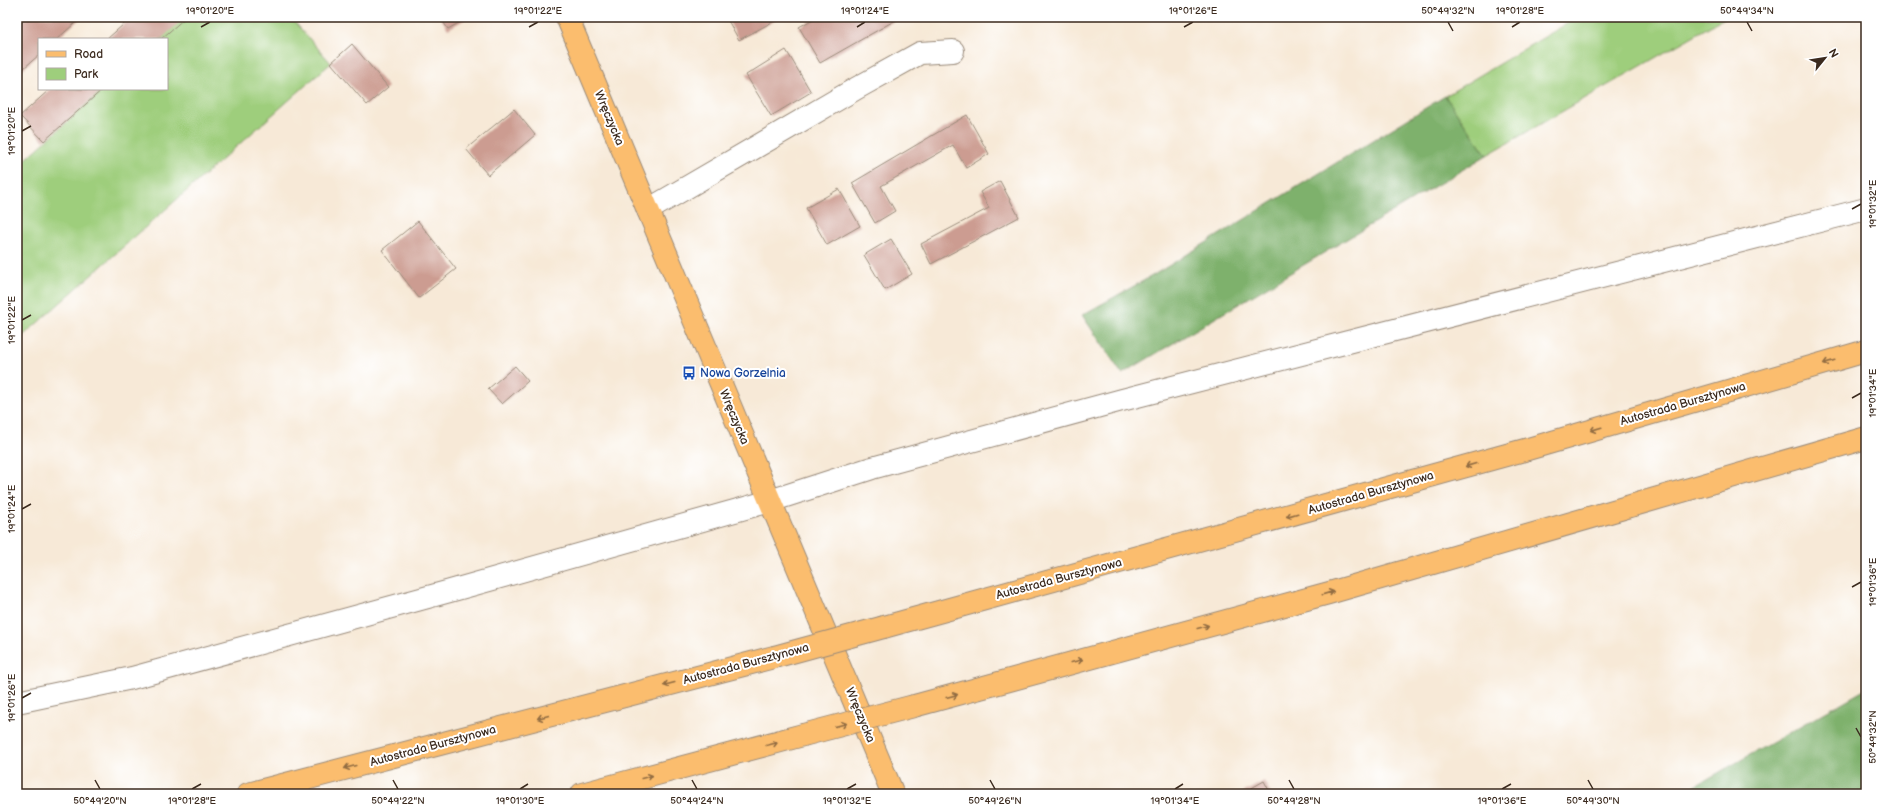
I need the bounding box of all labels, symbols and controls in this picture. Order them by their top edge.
text: 19°01'20"E [186,5,235,17]
text: 19°01'22"E [514,5,563,17]
text: 19°01'24"E [841,5,890,17]
text: 19°01'26"E [1169,5,1218,17]
text: 50°49'32"N [1421,5,1475,17]
text: 19°01'28"E [1496,5,1545,17]
text: 50°49'34"N [1720,5,1774,17]
legend [38,38,168,90]
north arrow [1805,38,1845,78]
text: N [1826,46,1841,60]
text: Road [74,47,103,62]
text: Park [74,67,98,82]
street label: Wręczycka [591,88,627,148]
text: 19°01'20"E [6,106,18,155]
text: 19°01'32"E [1867,179,1879,228]
text: 19°01'22"E [6,295,18,344]
one-way arrow [1822,359,1835,366]
bus stop icon: Nowa Gorzelnia [681,365,697,381]
place label: Nowa Gorzelnia [700,366,786,381]
text: 19°01'34"E [1867,368,1879,417]
street label: Autostrada Bursztynowa [1619,379,1748,429]
street label: Wręczycka [716,387,752,447]
one-way arrow [1590,426,1603,433]
one-way arrow [1465,462,1478,469]
street label: Autostrada Bursztynowa [1307,468,1436,518]
text: 19°01'24"E [6,484,18,533]
one-way arrow [1286,512,1299,519]
street label: Autostrada Bursztynowa [994,555,1124,603]
text: 19°01'36"E [1867,557,1879,606]
one-way arrow [1321,589,1334,596]
one-way arrow [1196,623,1209,630]
street label: Autostrada Bursztynowa [681,640,811,688]
one-way arrow [1070,657,1083,665]
text: 19°01'26"E [6,673,18,722]
one-way arrow [663,681,676,688]
street label: Wręczycka [842,685,878,745]
one-way arrow [945,691,958,699]
text: 50°49'32"N [1867,710,1879,764]
one-way arrow [537,714,550,721]
one-way arrow [834,721,847,729]
street label: Autostrada Bursztynowa [368,722,498,770]
one-way arrow [766,739,779,747]
one-way arrow [343,764,356,772]
one-way arrow [640,773,653,780]
text: 50°49'20"N [73,795,127,807]
text: 19°01'28"E [168,795,217,807]
text: 50°49'22"N [371,795,425,807]
text: 19°01'30"E [496,795,545,807]
text: 50°49'24"N [670,795,724,807]
text: 19°01'32"E [823,795,872,807]
text: 50°49'26"N [968,795,1022,807]
text: 19°01'34"E [1151,795,1200,807]
text: 50°49'28"N [1267,795,1321,807]
text: 19°01'36"E [1478,795,1527,807]
text: 50°49'30"N [1566,795,1620,807]

